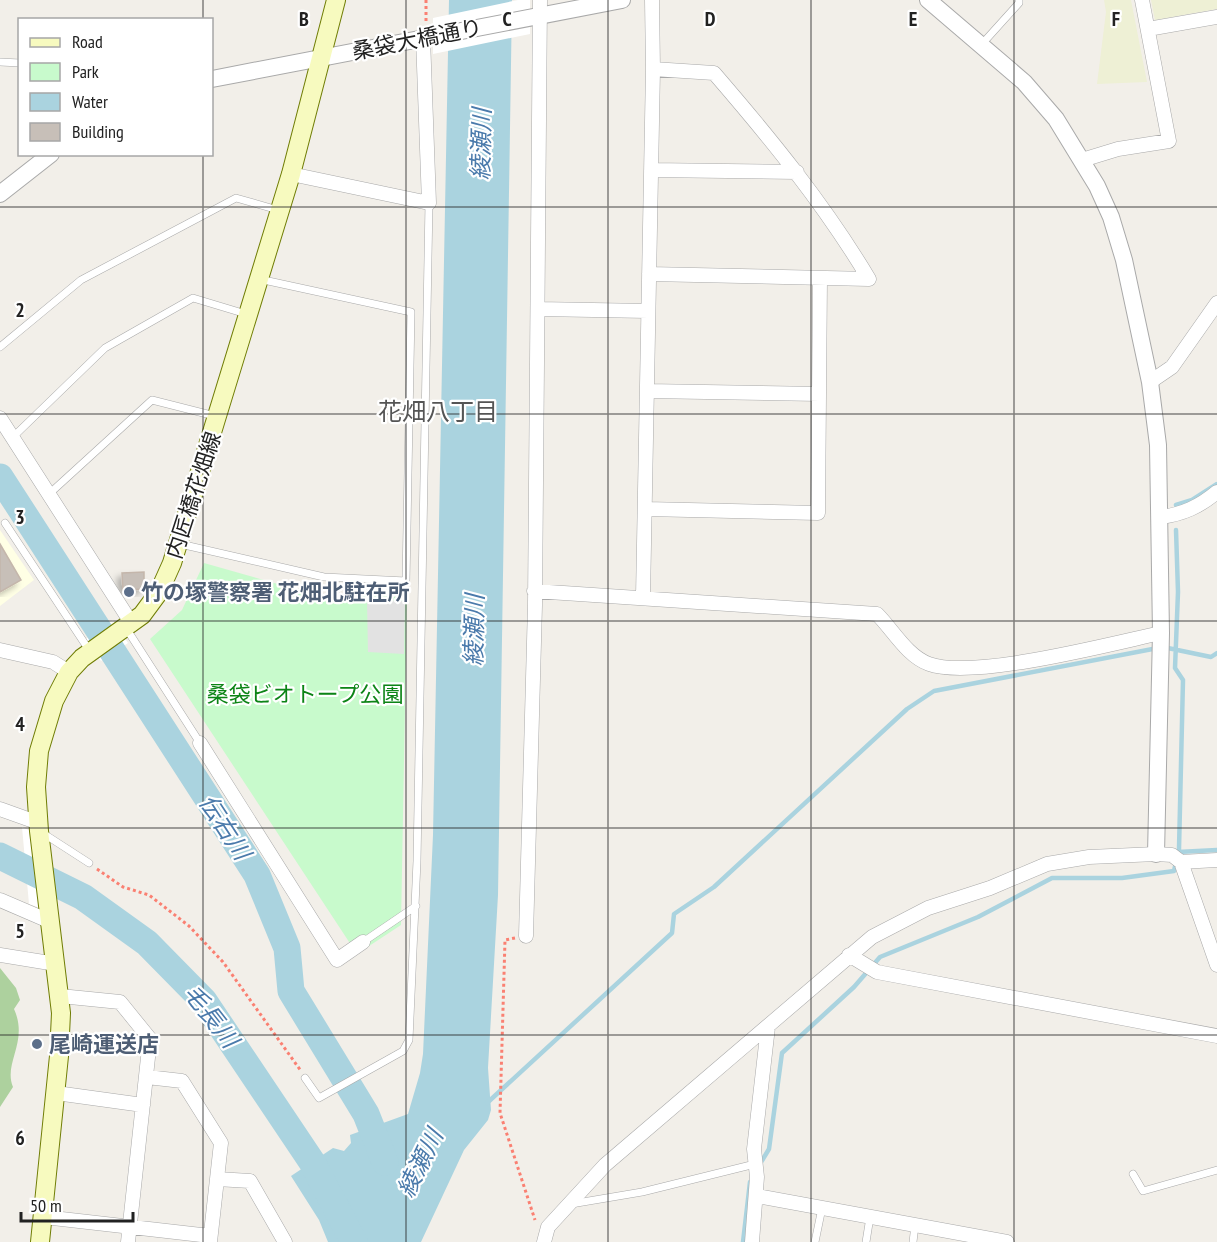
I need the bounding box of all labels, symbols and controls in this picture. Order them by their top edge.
text: B [299,6,309,32]
text: C [502,6,512,32]
text: D [705,6,716,32]
text: E [909,6,917,32]
text: F [1112,6,1120,32]
street label: 桑袋大橋通り [350,13,484,65]
legend [18,18,213,156]
text: Road [72,30,103,53]
text: Park [72,60,99,83]
text: Water [72,90,108,113]
water label: 綾瀬川 [465,105,497,180]
text: Building [72,120,124,143]
text: 2 [15,297,25,323]
district label: 花畑八丁目 [378,396,498,427]
street label: 内匠橋花畑線 [159,428,227,562]
text: 3 [15,504,25,530]
place label: 竹の塚警察署 花畑北駐在所 [141,578,410,606]
marker: 竹の塚警察署 花畑北駐在所 [122,585,136,599]
water label: 綾瀬川 [458,591,490,666]
park label: 桑袋ビオトープ公園 [207,680,403,708]
text: 4 [15,711,25,737]
water label: 伝右川 [192,788,259,868]
text: 5 [15,918,25,944]
water label: 毛長川 [177,978,247,1056]
place label: 尾崎運送店 [49,1030,159,1058]
marker: 尾崎運送店 [30,1037,44,1051]
water label: 綾瀬川 [390,1121,451,1202]
text: 6 [15,1125,25,1151]
scale bar [21,1185,134,1223]
text: 50 m [30,1194,62,1217]

